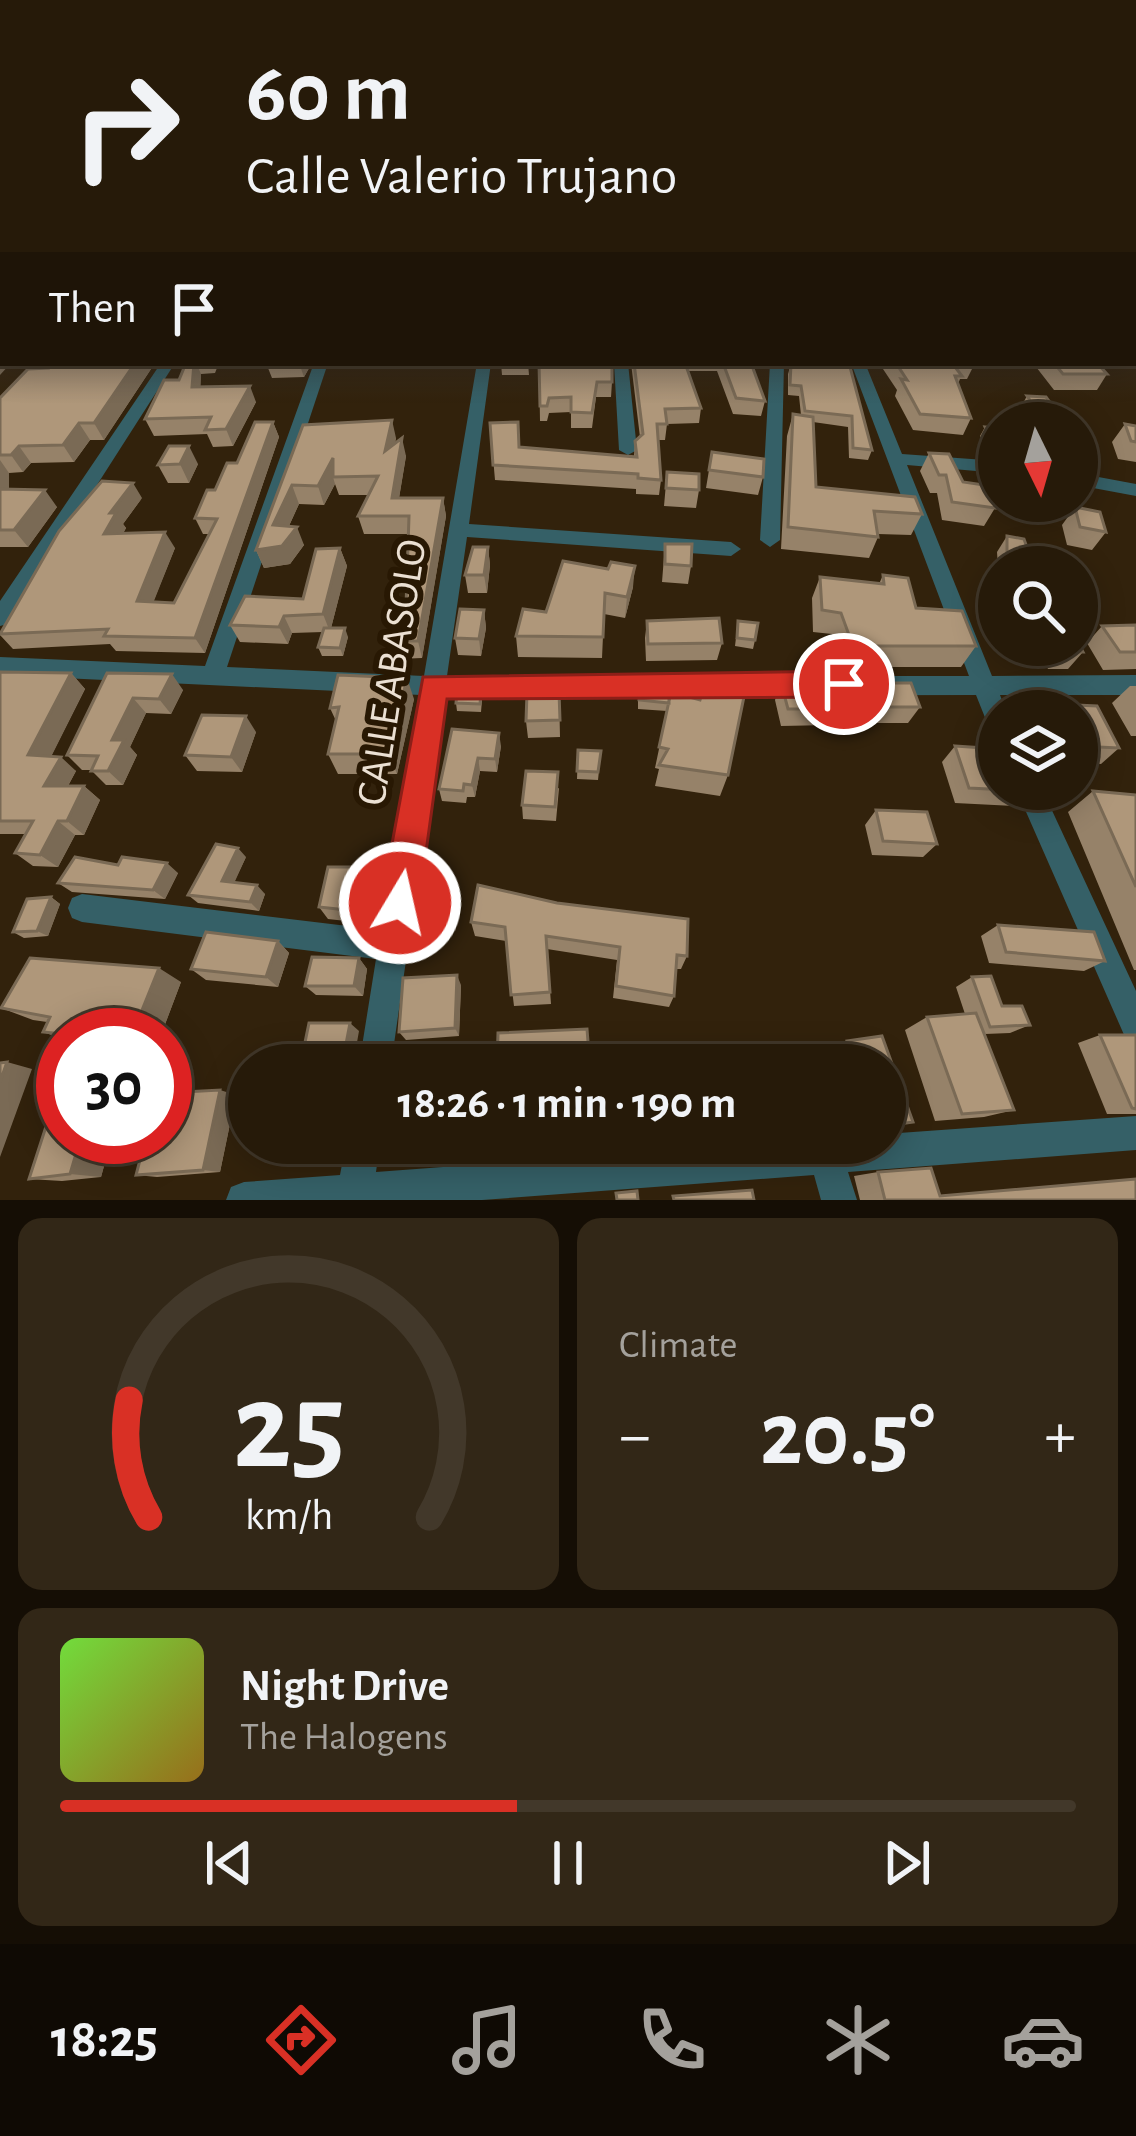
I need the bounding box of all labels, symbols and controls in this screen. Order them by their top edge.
icon: right [48,48,204,204]
text: 60 m [246,52,411,136]
text: Calle Valerio Trujano [246,150,677,204]
icon: arrive [161,276,227,342]
text: Then [48,286,137,331]
north arrow [978,402,1098,522]
map controls [978,402,1098,810]
street label: CALLE ABASOLO [350,536,434,808]
button: search [978,546,1098,666]
pin [793,633,895,735]
icon: arrive [811,651,877,717]
button: layers [978,690,1098,810]
position arrow [337,840,463,966]
speed limit sign: 30 [36,1008,192,1164]
text: 18:26 · 1 min · 190 m [398,1081,736,1126]
text: Climate [619,1326,737,1365]
text: 25 [232,1366,345,1491]
text: 20.5° [760,1391,935,1481]
text: − [619,1403,651,1469]
text: + [1044,1403,1076,1469]
text: km/h [244,1495,333,1538]
text: Night Drive [240,1664,449,1709]
text: The Halogens [240,1718,448,1757]
icon: previous [196,1830,262,1896]
icon: pause [535,1830,601,1896]
icon: next [874,1830,940,1896]
icon: directions [259,1998,343,2082]
icon: music [445,1998,529,2082]
icon: phone [630,1998,714,2082]
icon: climate [816,1998,900,2082]
icon: car [1001,1998,1085,2082]
text: 18:25 [51,2013,158,2067]

